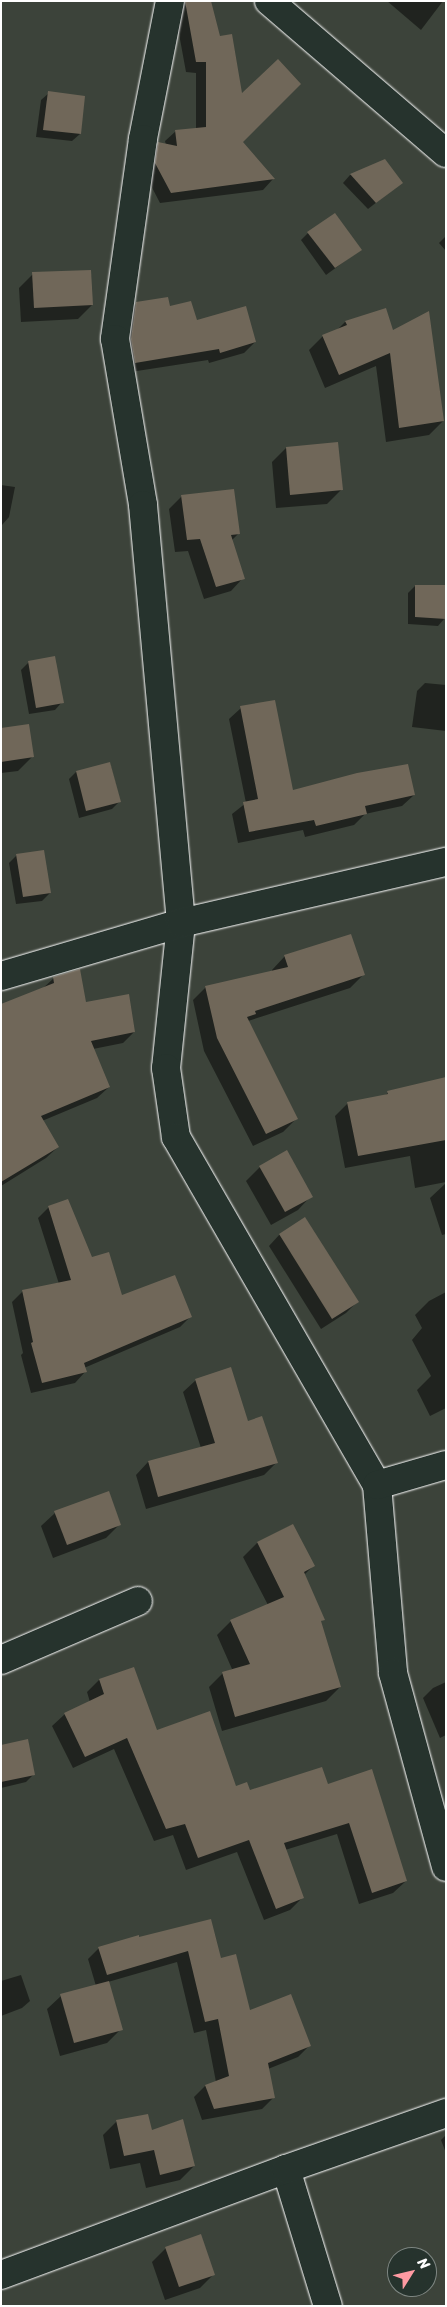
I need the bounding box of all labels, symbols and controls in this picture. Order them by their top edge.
north arrow [387,2247,437,2297]
text: N [411,2252,437,2275]

